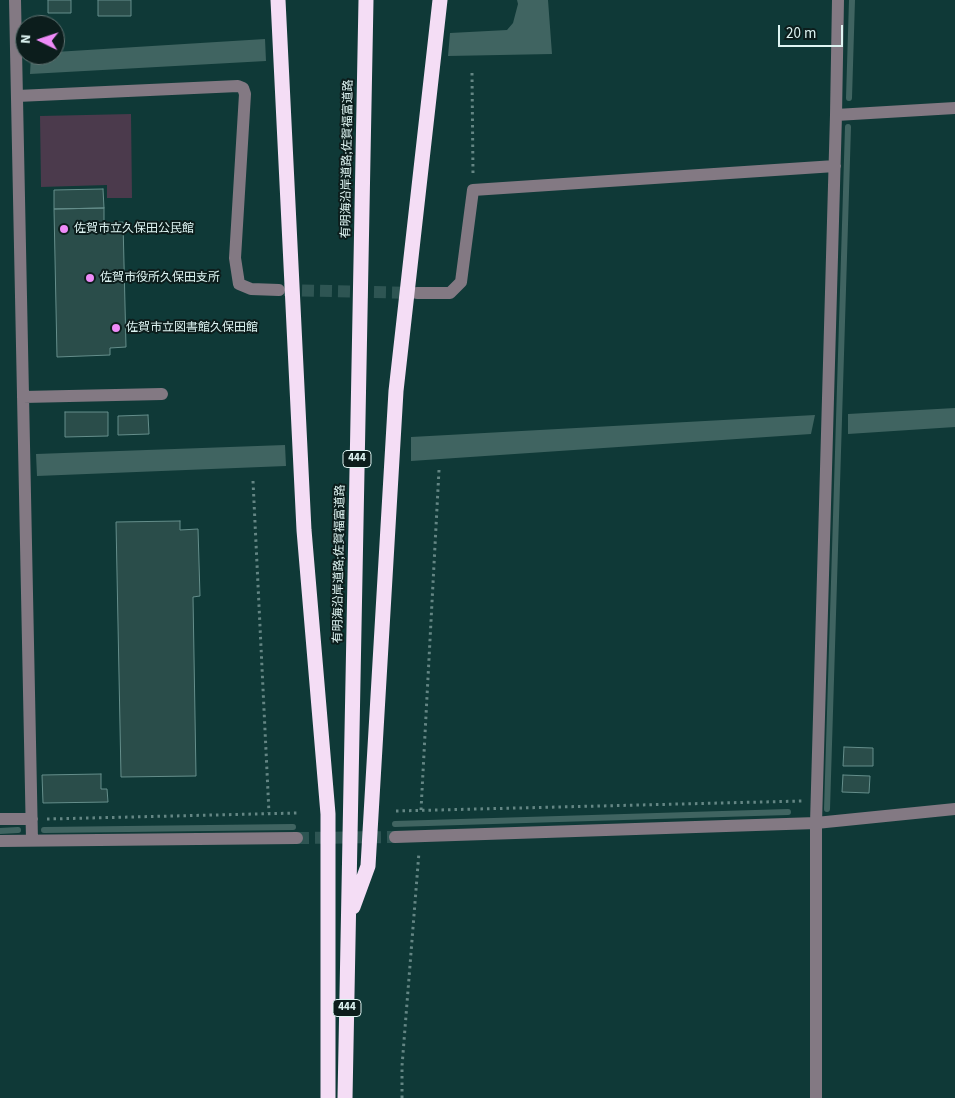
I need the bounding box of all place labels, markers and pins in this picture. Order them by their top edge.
place label: 佐賀市立久保田公民館 [74,222,194,236]
marker: 佐賀市立久保田公民館 [58,223,70,235]
place label: 佐賀市役所久保田支所 [100,271,220,285]
marker: 佐賀市役所久保田支所 [84,272,96,284]
place label: 佐賀市立図書館久保田館 [126,321,258,335]
marker: 佐賀市立図書館久保田館 [110,322,122,334]

